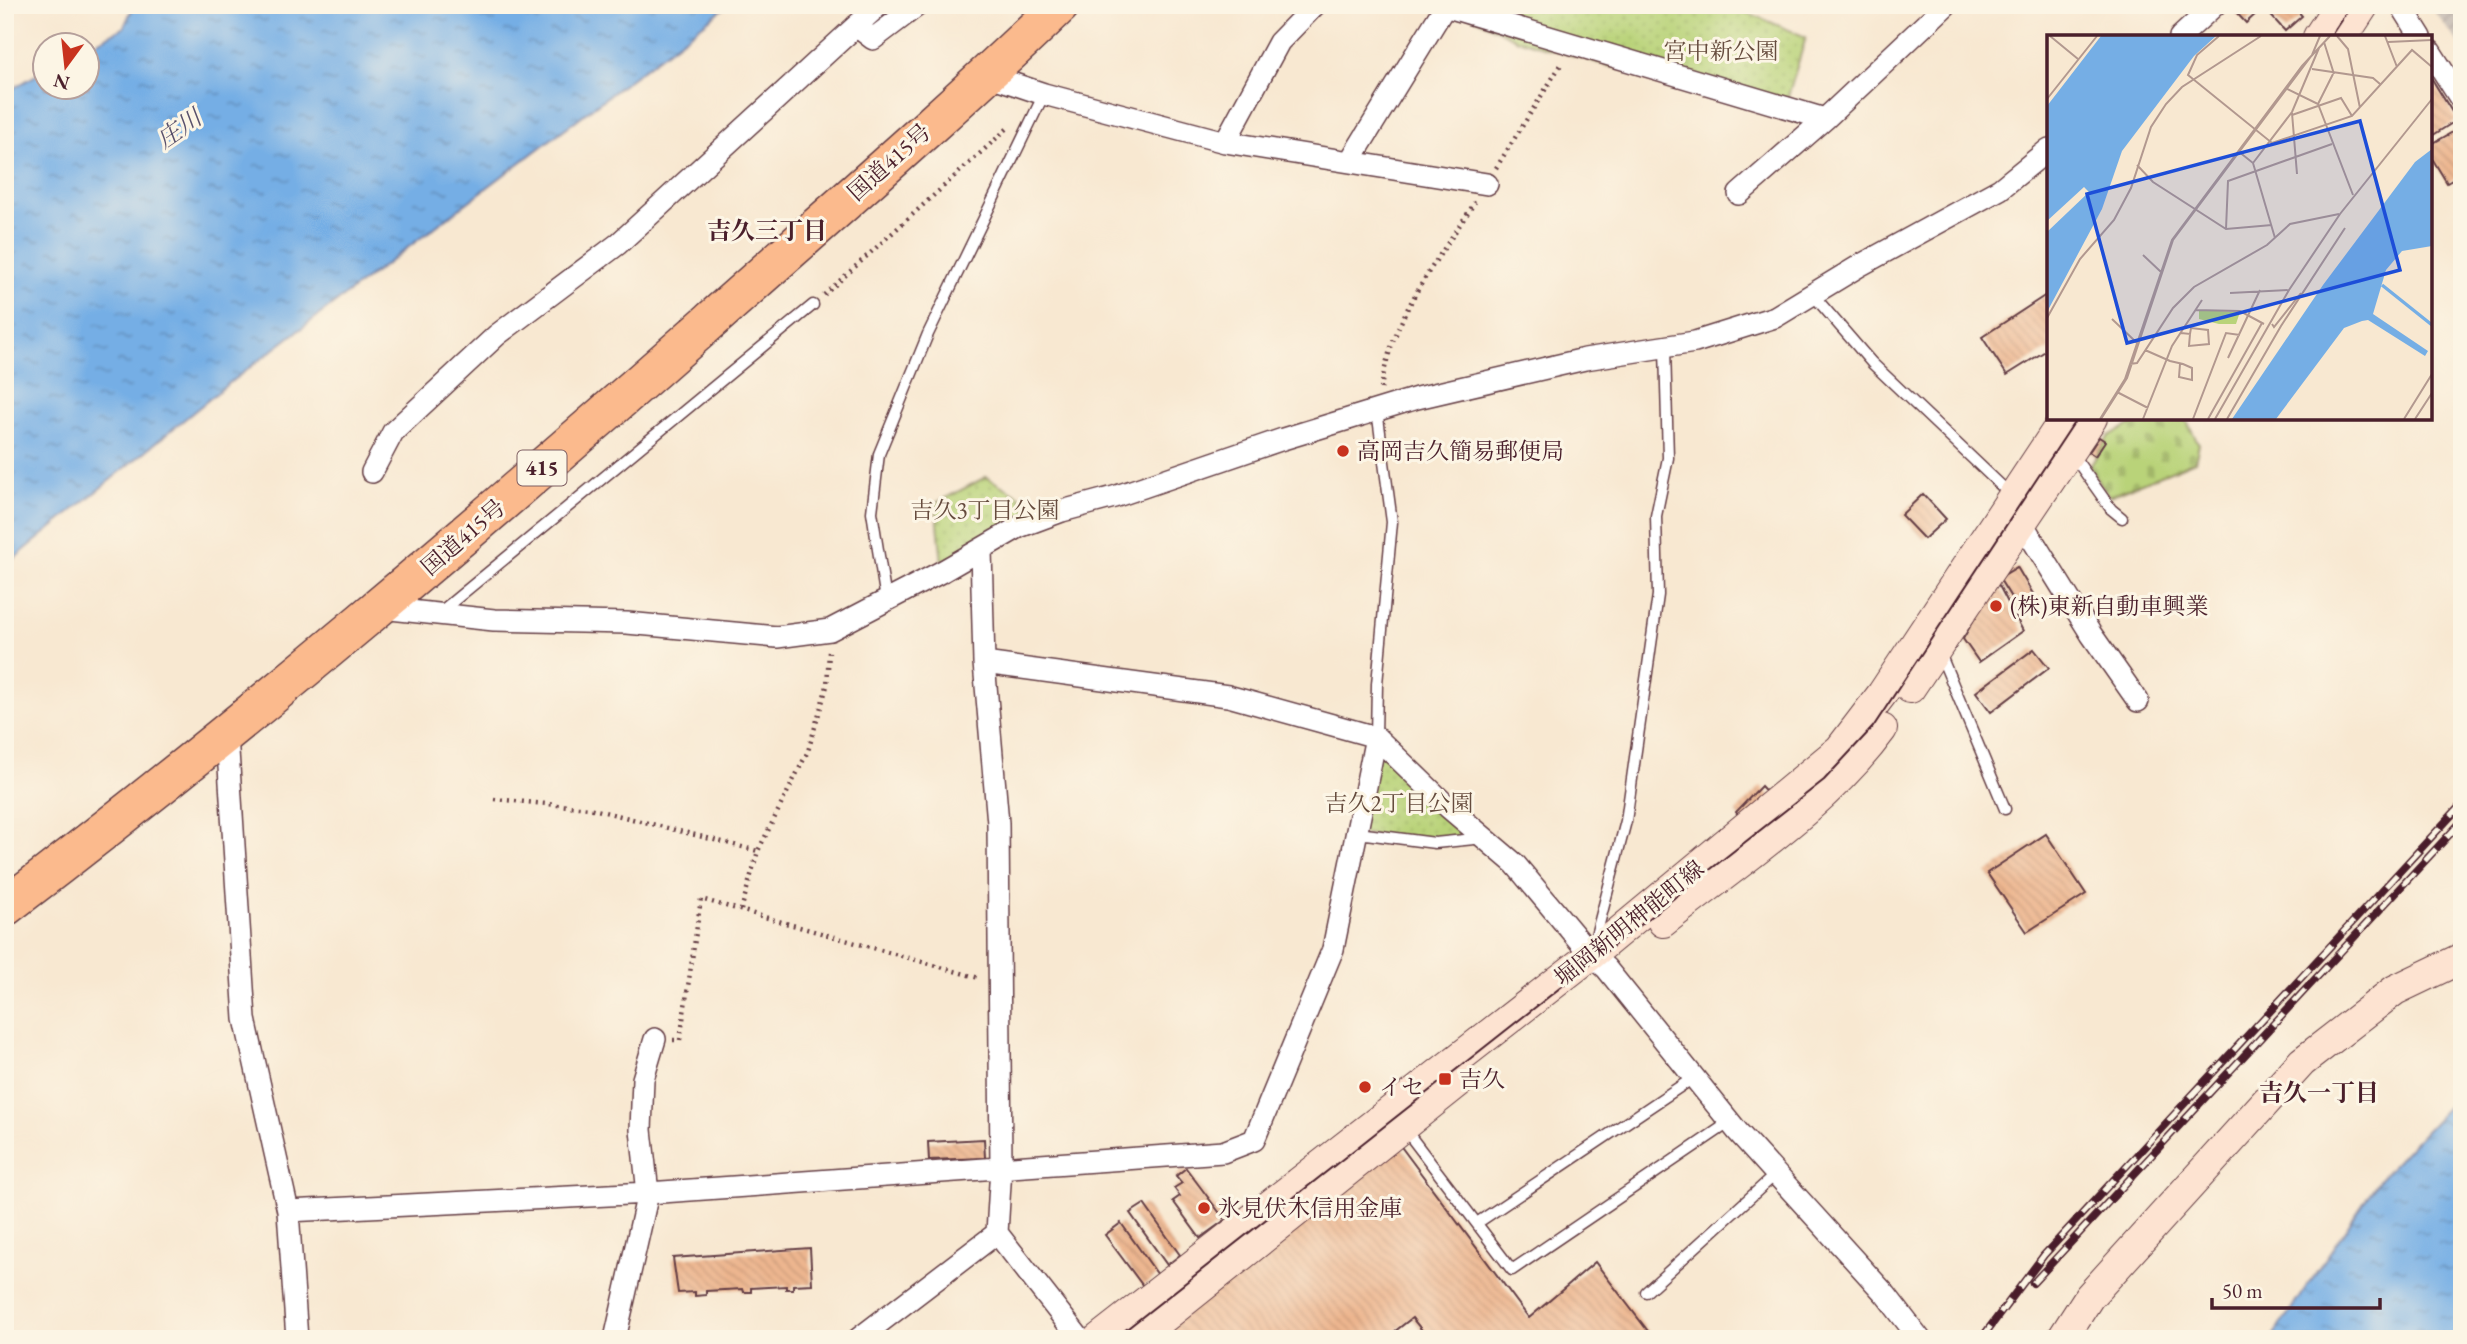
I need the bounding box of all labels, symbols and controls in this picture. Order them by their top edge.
north arrow [32,32,102,102]
inset map [2047,35,2432,420]
park label: 宮中新公園 [1664,36,1779,66]
text: N [50,68,72,96]
water label: 庄川 [150,100,210,155]
street label: 国道415号 [841,117,937,207]
district label: 吉久三丁目 [707,215,827,246]
place label: 高岡吉久簡易郵便局 [1357,436,1564,466]
marker: 高岡吉久簡易郵便局 [1335,443,1351,459]
road number: 415 [518,450,566,486]
street label: 国道415号 [415,492,511,582]
park label: 吉久3丁目公園 [910,495,1060,525]
place label: (株)東新自動車興業 [2010,591,2209,621]
marker: (株)東新自動車興業 [1988,598,2004,614]
park label: 吉久2丁目公園 [1324,788,1474,818]
street label: 堀岡新明神能町線 [1548,853,1710,993]
place label: 吉久 [1459,1064,1505,1094]
marker: 吉久 [1437,1071,1453,1087]
place label: イセ [1379,1072,1424,1102]
district label: 吉久一丁目 [2259,1077,2379,1108]
marker: イセ [1357,1079,1373,1095]
place label: 氷見伏木信用金庫 [1218,1193,1402,1223]
marker: 氷見伏木信用金庫 [1196,1200,1212,1216]
scale bar [2212,1267,2380,1311]
text: 50 m [2222,1277,2263,1304]

